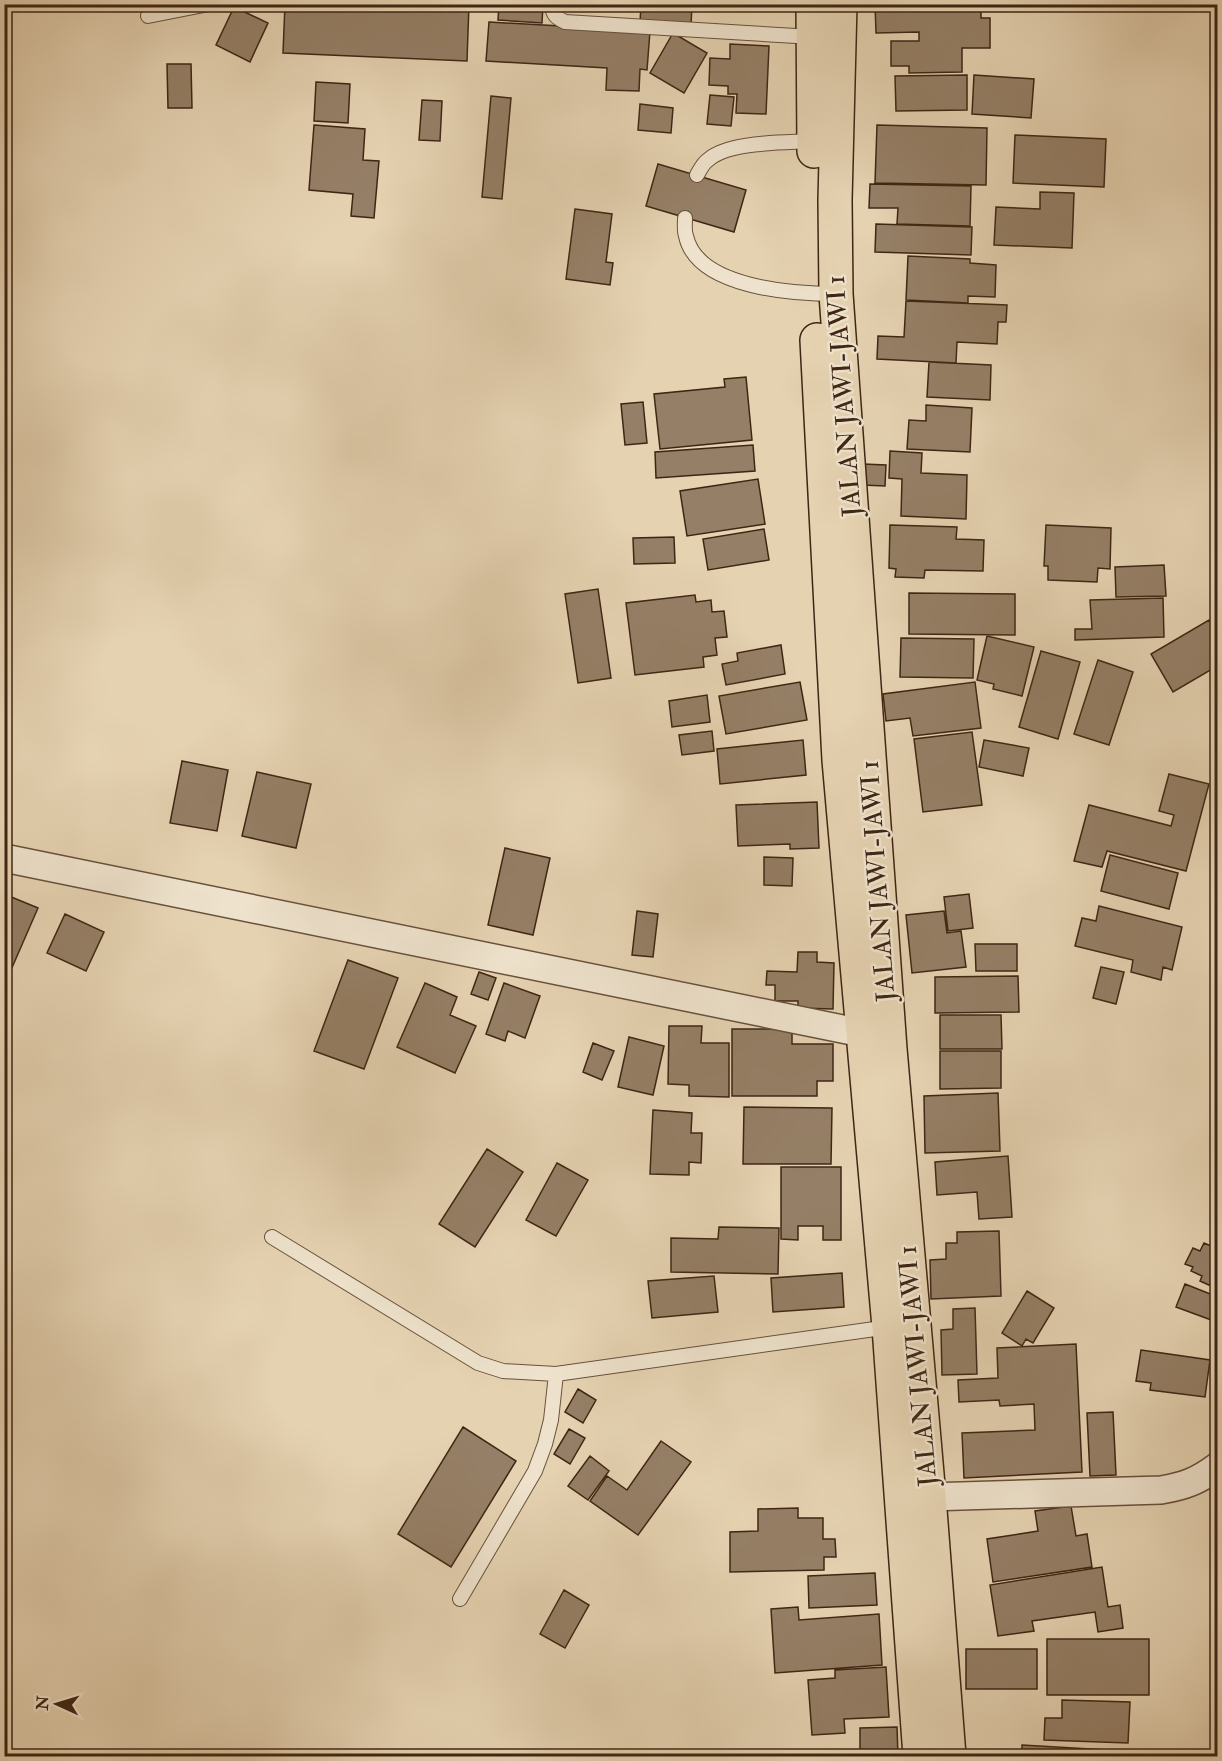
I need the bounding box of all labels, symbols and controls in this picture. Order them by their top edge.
street label: JALAN JAWI-JAWI 1 [820,274,868,519]
street label: JALAN JAWI-JAWI 1 [854,759,902,1004]
street label: JALAN JAWI-JAWI 1 [892,1244,945,1489]
north arrow [27,1674,87,1734]
text: N [32,1695,54,1712]

